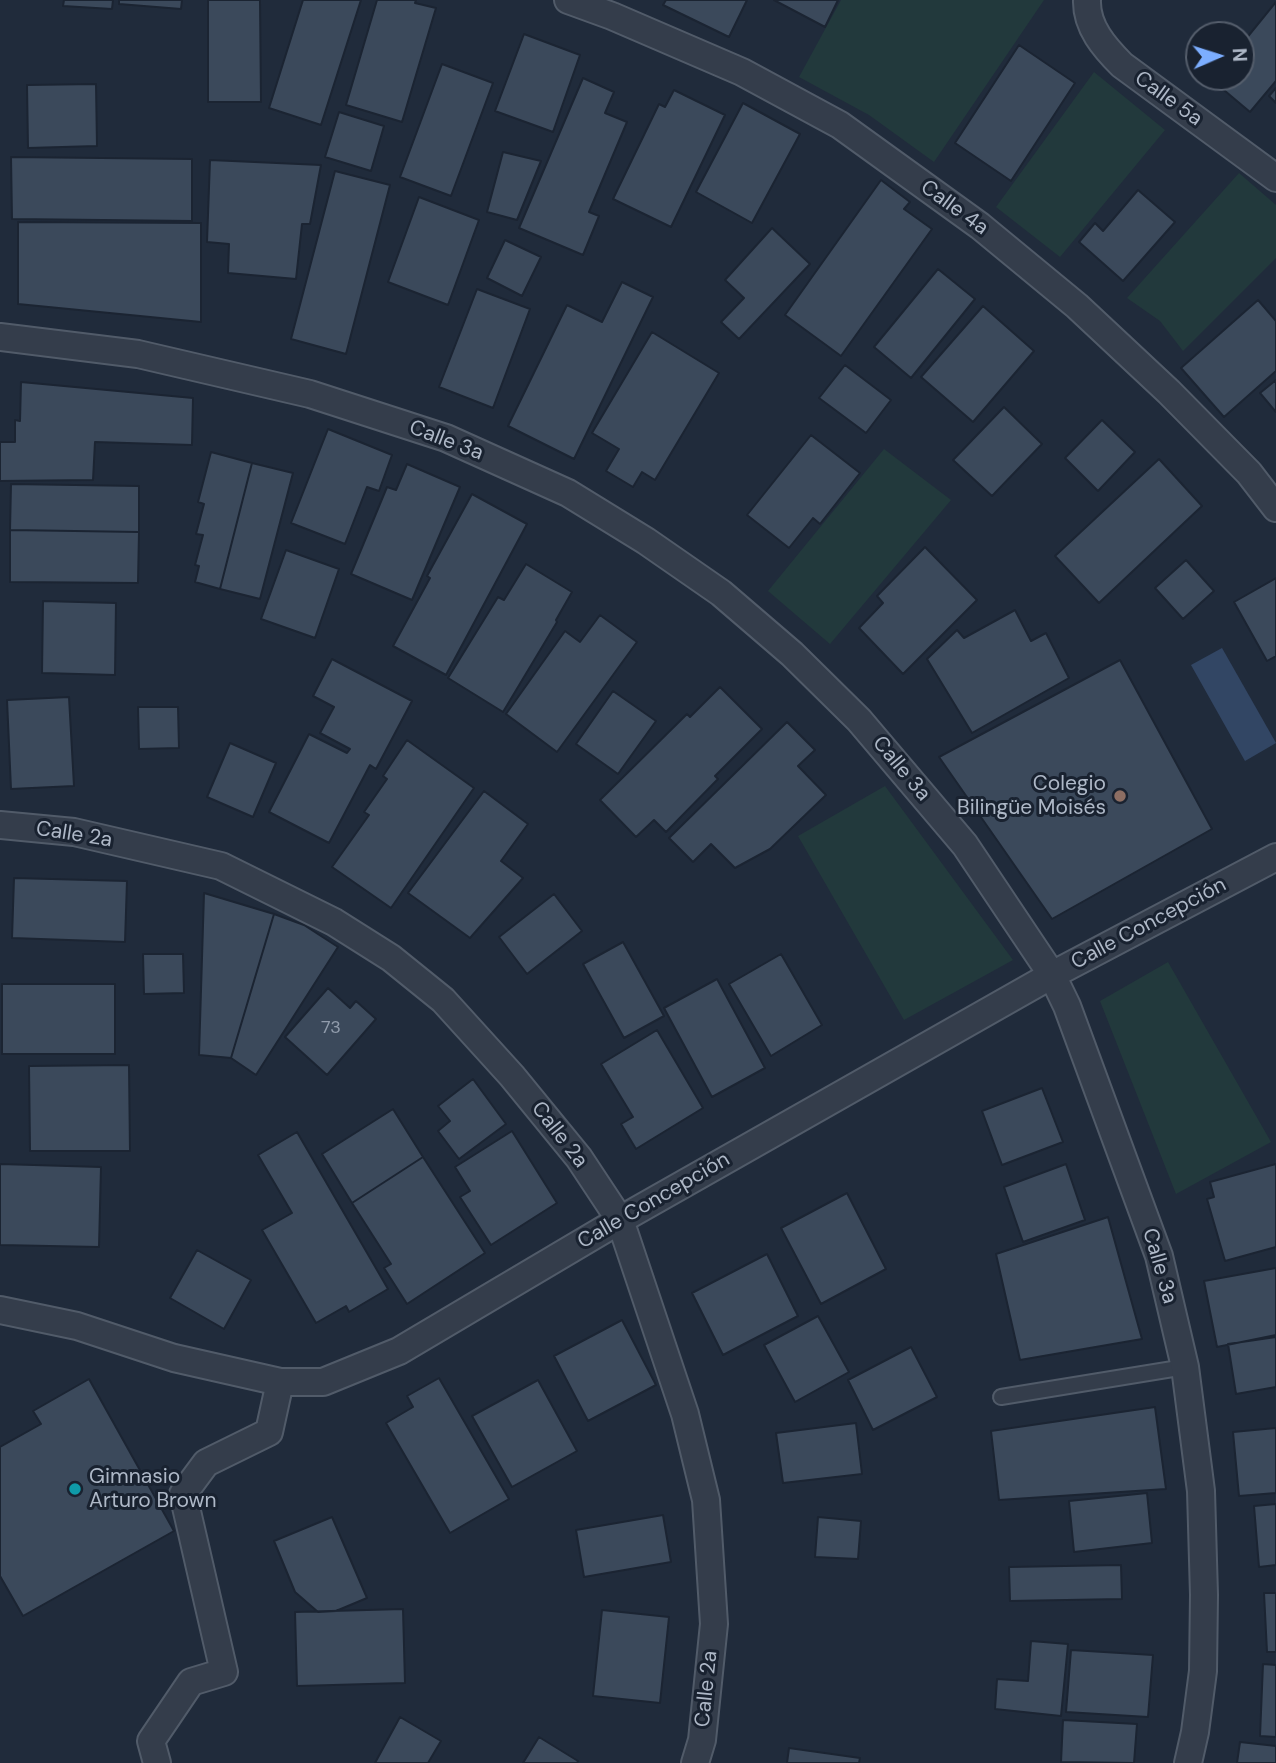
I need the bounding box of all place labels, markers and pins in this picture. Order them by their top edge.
place label: Colegio Bilingüe Moisés [957,771,1106,821]
marker: Colegio Bilingüe Moisés [1112,788,1128,804]
place label: Gimnasio Arturo Brown [89,1464,217,1514]
marker: Gimnasio Arturo Brown [67,1481,83,1497]

